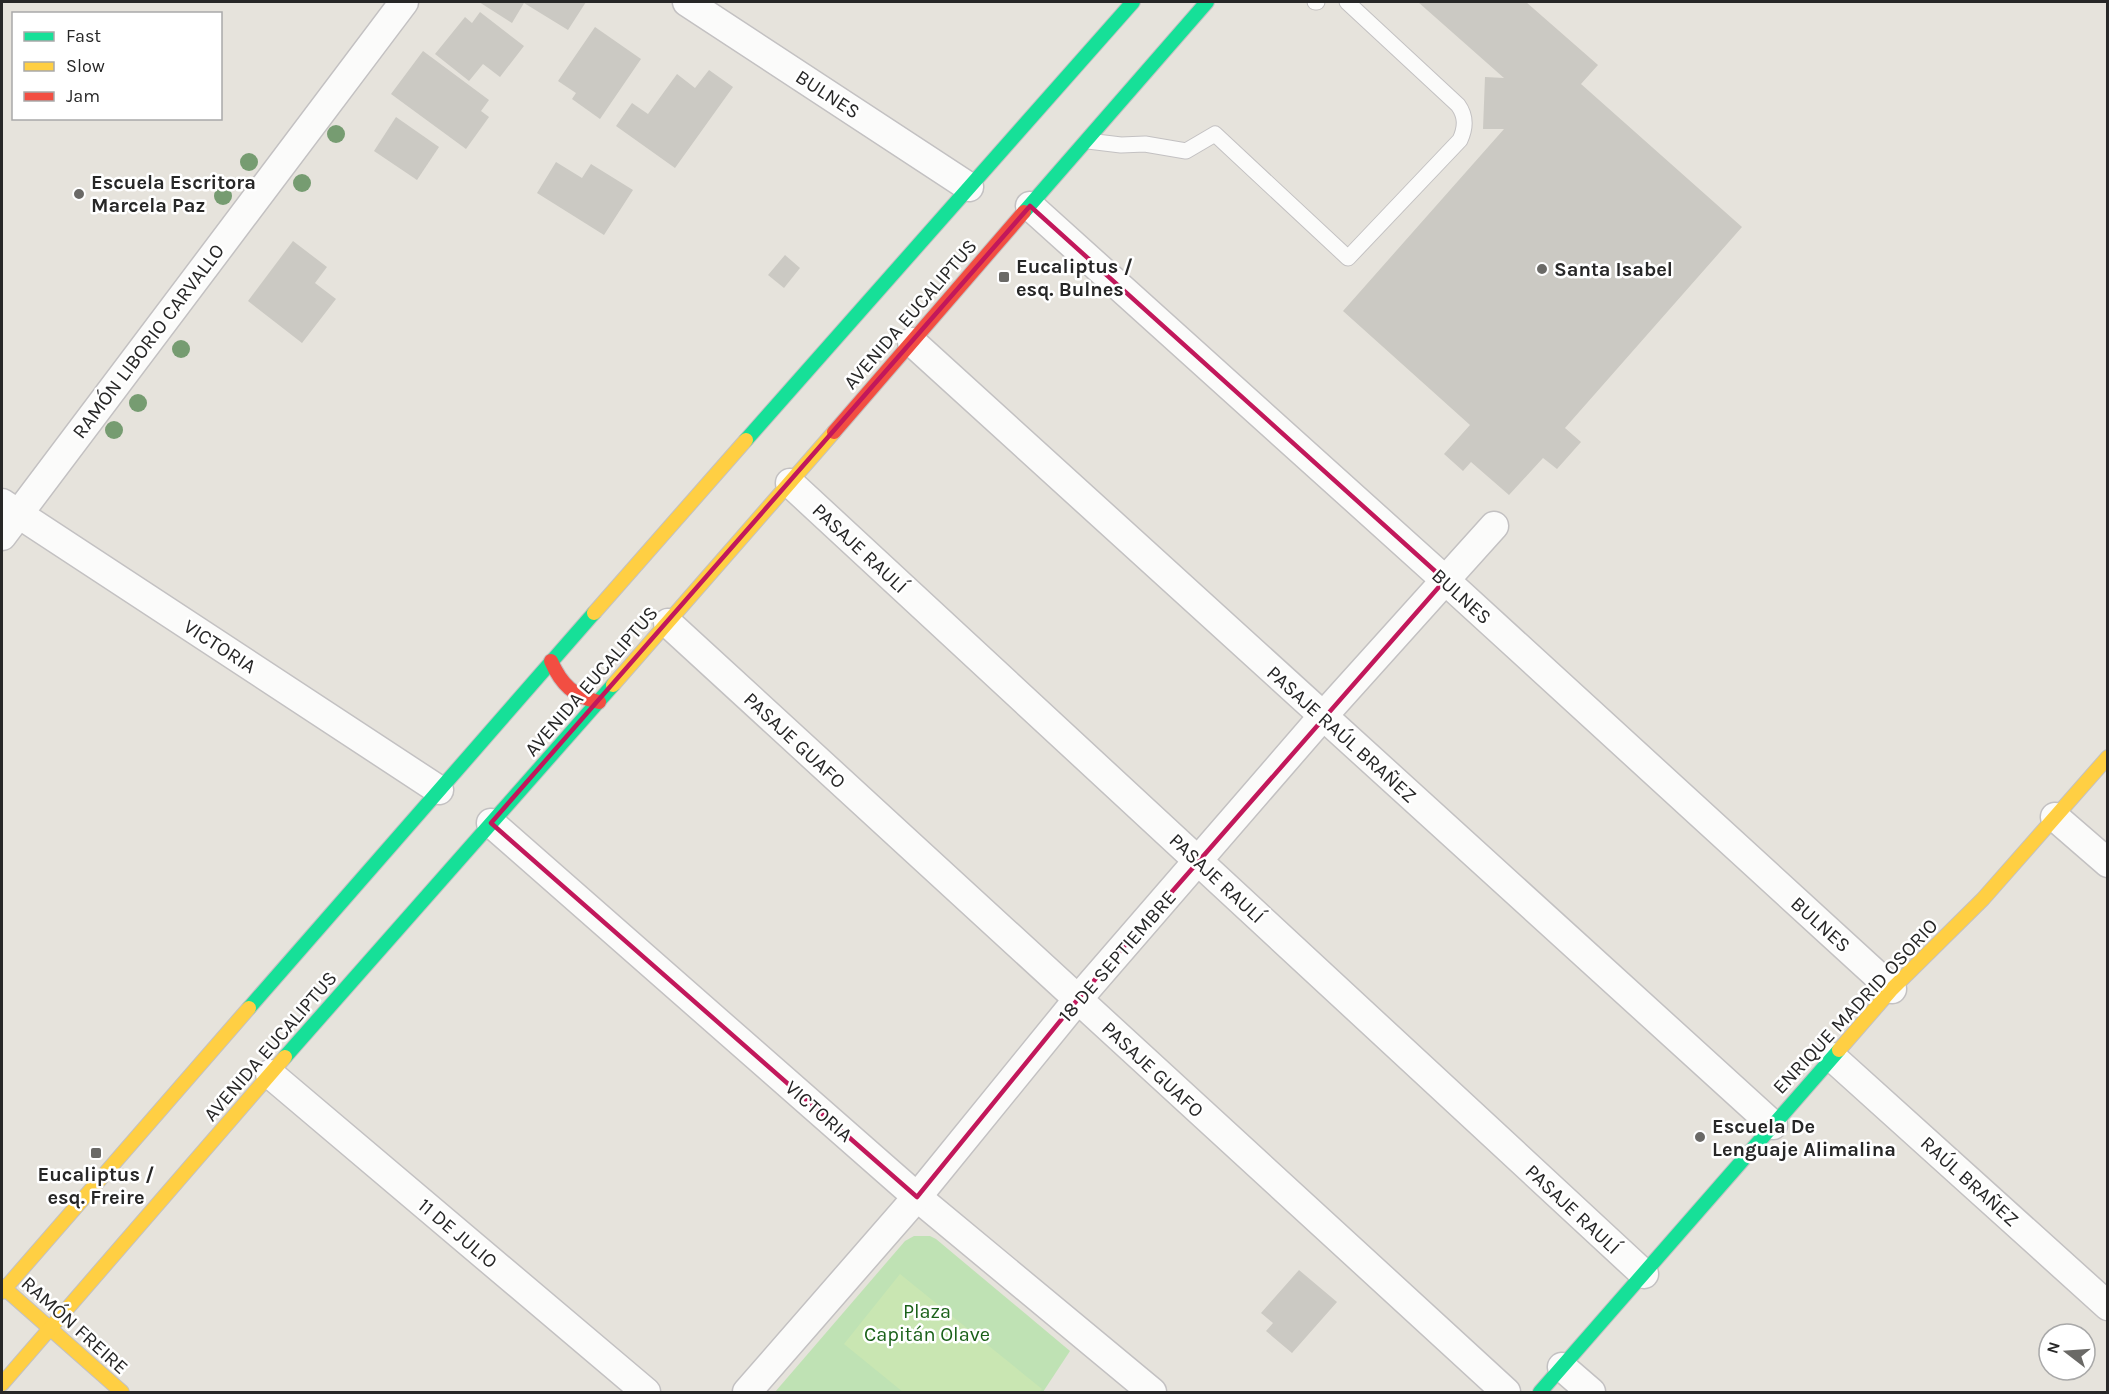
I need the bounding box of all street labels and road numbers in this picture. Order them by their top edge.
street label: BULNES [791,65,864,124]
street label: AVENIDA EUCALIPTUS [839,235,982,394]
street label: RAMÓN LIBORIO CARVALLO [67,239,229,443]
street label: PASAJE RAULÍ [808,498,913,598]
street label: BULNES [1427,564,1496,629]
street label: AVENIDA EUCALIPTUS [520,602,663,761]
street label: VICTORIA [179,615,260,678]
street label: PASAJE RAÚL BRAÑEZ [1262,660,1422,808]
street label: PASAJE GUAFO [739,688,850,793]
street label: PASAJE RAULÍ [1165,828,1270,928]
street label: 18 DE SEPTIEMBRE [1054,886,1181,1027]
street label: BULNES [1786,892,1855,957]
street label: ENRIQUE MADRID OSORIO [1768,914,1943,1099]
street label: AVENIDA EUCALIPTUS [199,967,342,1126]
street label: PASAJE GUAFO [1097,1017,1208,1122]
street label: VICTORIA [780,1076,857,1147]
street label: RAÚL BRAÑEZ [1916,1131,2024,1231]
street label: PASAJE RAULÍ [1521,1159,1626,1259]
street label: 11 DE JULIO [413,1194,502,1273]
street label: RAMÓN FREIRE [17,1271,133,1379]

